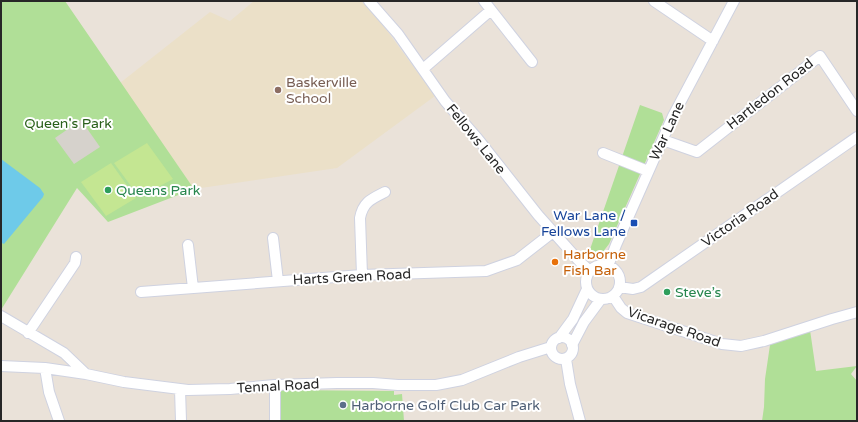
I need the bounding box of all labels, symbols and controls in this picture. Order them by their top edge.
street label: Hartledon Road [723,55,817,133]
place label: Baskerville School [286,74,357,107]
marker: Baskerville School [273,85,283,95]
street label: War Lane [646,99,688,163]
street label: Fellows Lane [443,101,509,177]
park label: Queen's Park [24,115,112,132]
place label: Queens Park [116,182,201,199]
marker: Queens Park [103,185,113,195]
street label: Victoria Road [698,185,782,251]
place label: War Lane / Fellows Lane [541,207,626,240]
marker: War Lane / Fellows Lane [629,218,639,228]
place label: Harborne Fish Bar [563,246,626,279]
marker: Harborne Fish Bar [550,257,560,267]
street label: Harts Green Road [292,265,412,289]
place label: Steve’s [675,284,722,301]
marker: Steve’s [662,287,672,297]
street label: Vicarage Road [625,303,723,351]
street label: Tennal Road [236,375,320,397]
place label: Harborne Golf Club Car Park [351,397,540,414]
marker: Harborne Golf Club Car Park [338,400,348,410]

